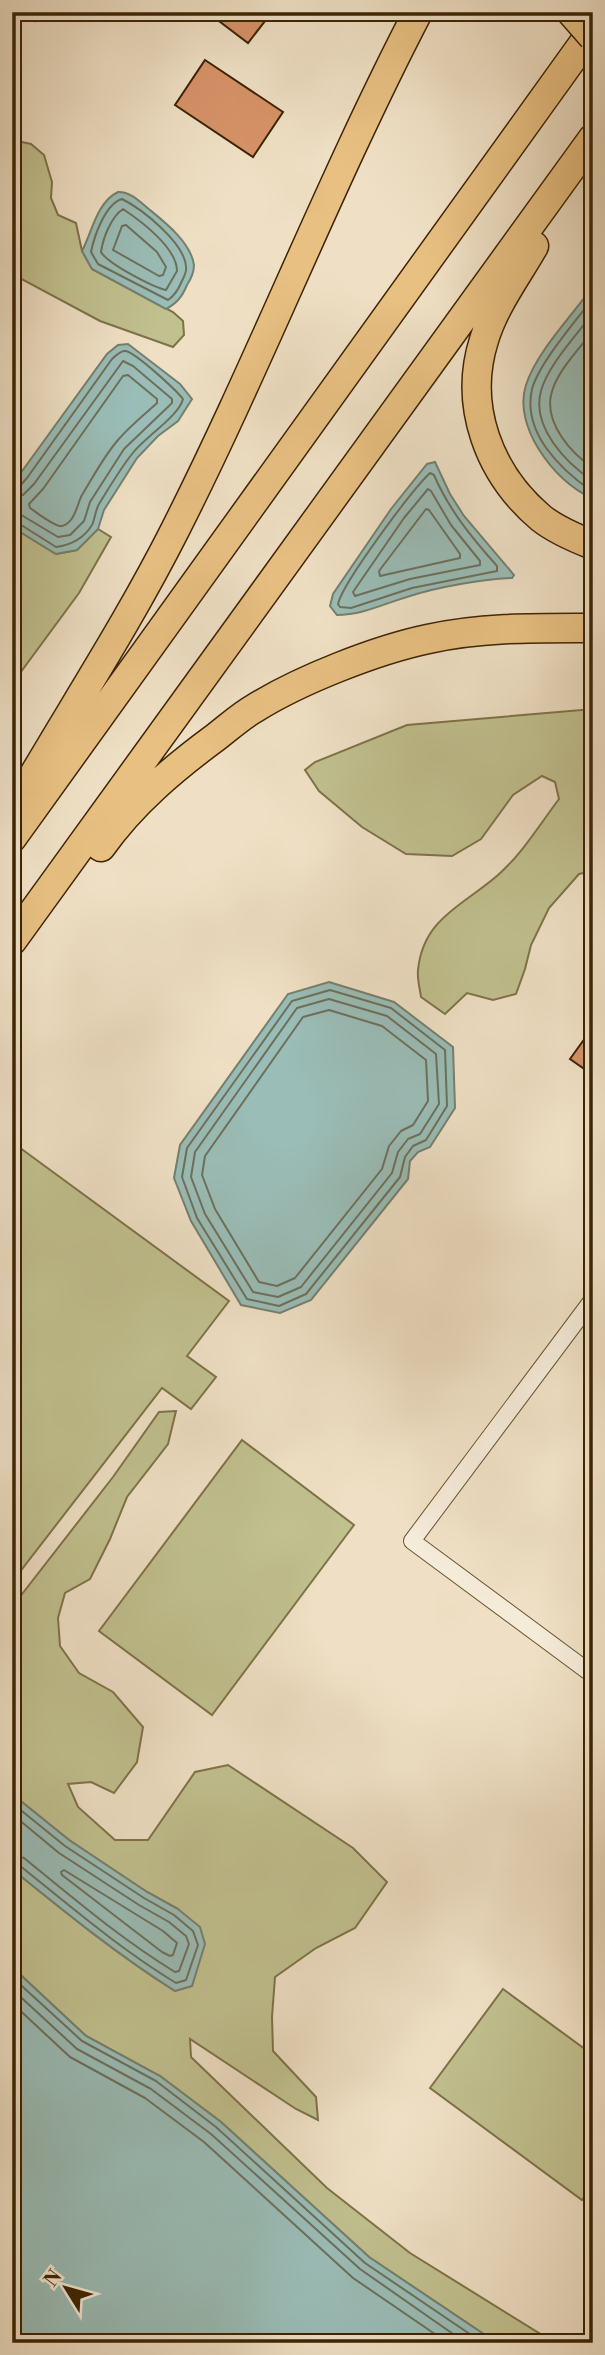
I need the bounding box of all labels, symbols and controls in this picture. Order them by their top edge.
north arrow [32,2254,102,2324]
text: N [39,2265,67,2292]

